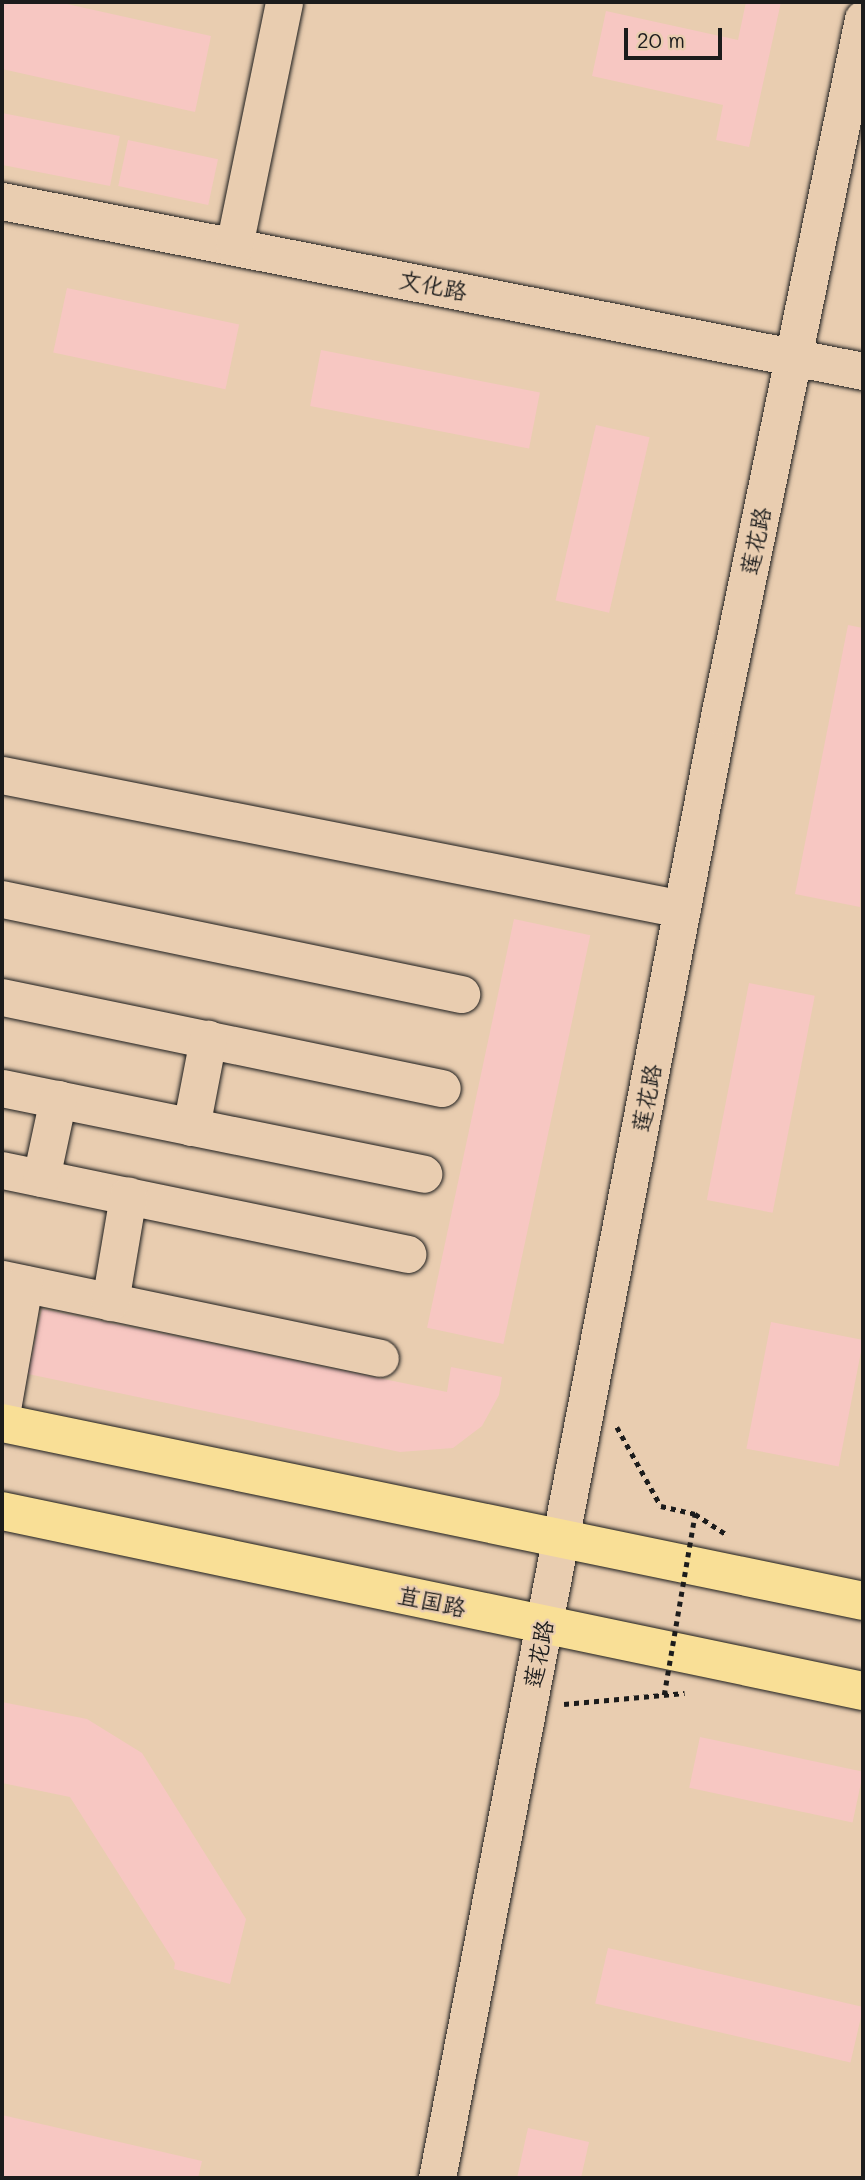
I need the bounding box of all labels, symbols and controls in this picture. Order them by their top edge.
scale bar [627,14,725,58]
text: 20 m [637,26,685,53]
street label: 文化路 [397,265,469,305]
street label: 莲花路 [734,504,776,578]
street label: 莲花路 [626,1062,666,1134]
street label: 苴国路 [395,1580,469,1622]
street label: 莲花路 [518,1618,558,1690]

